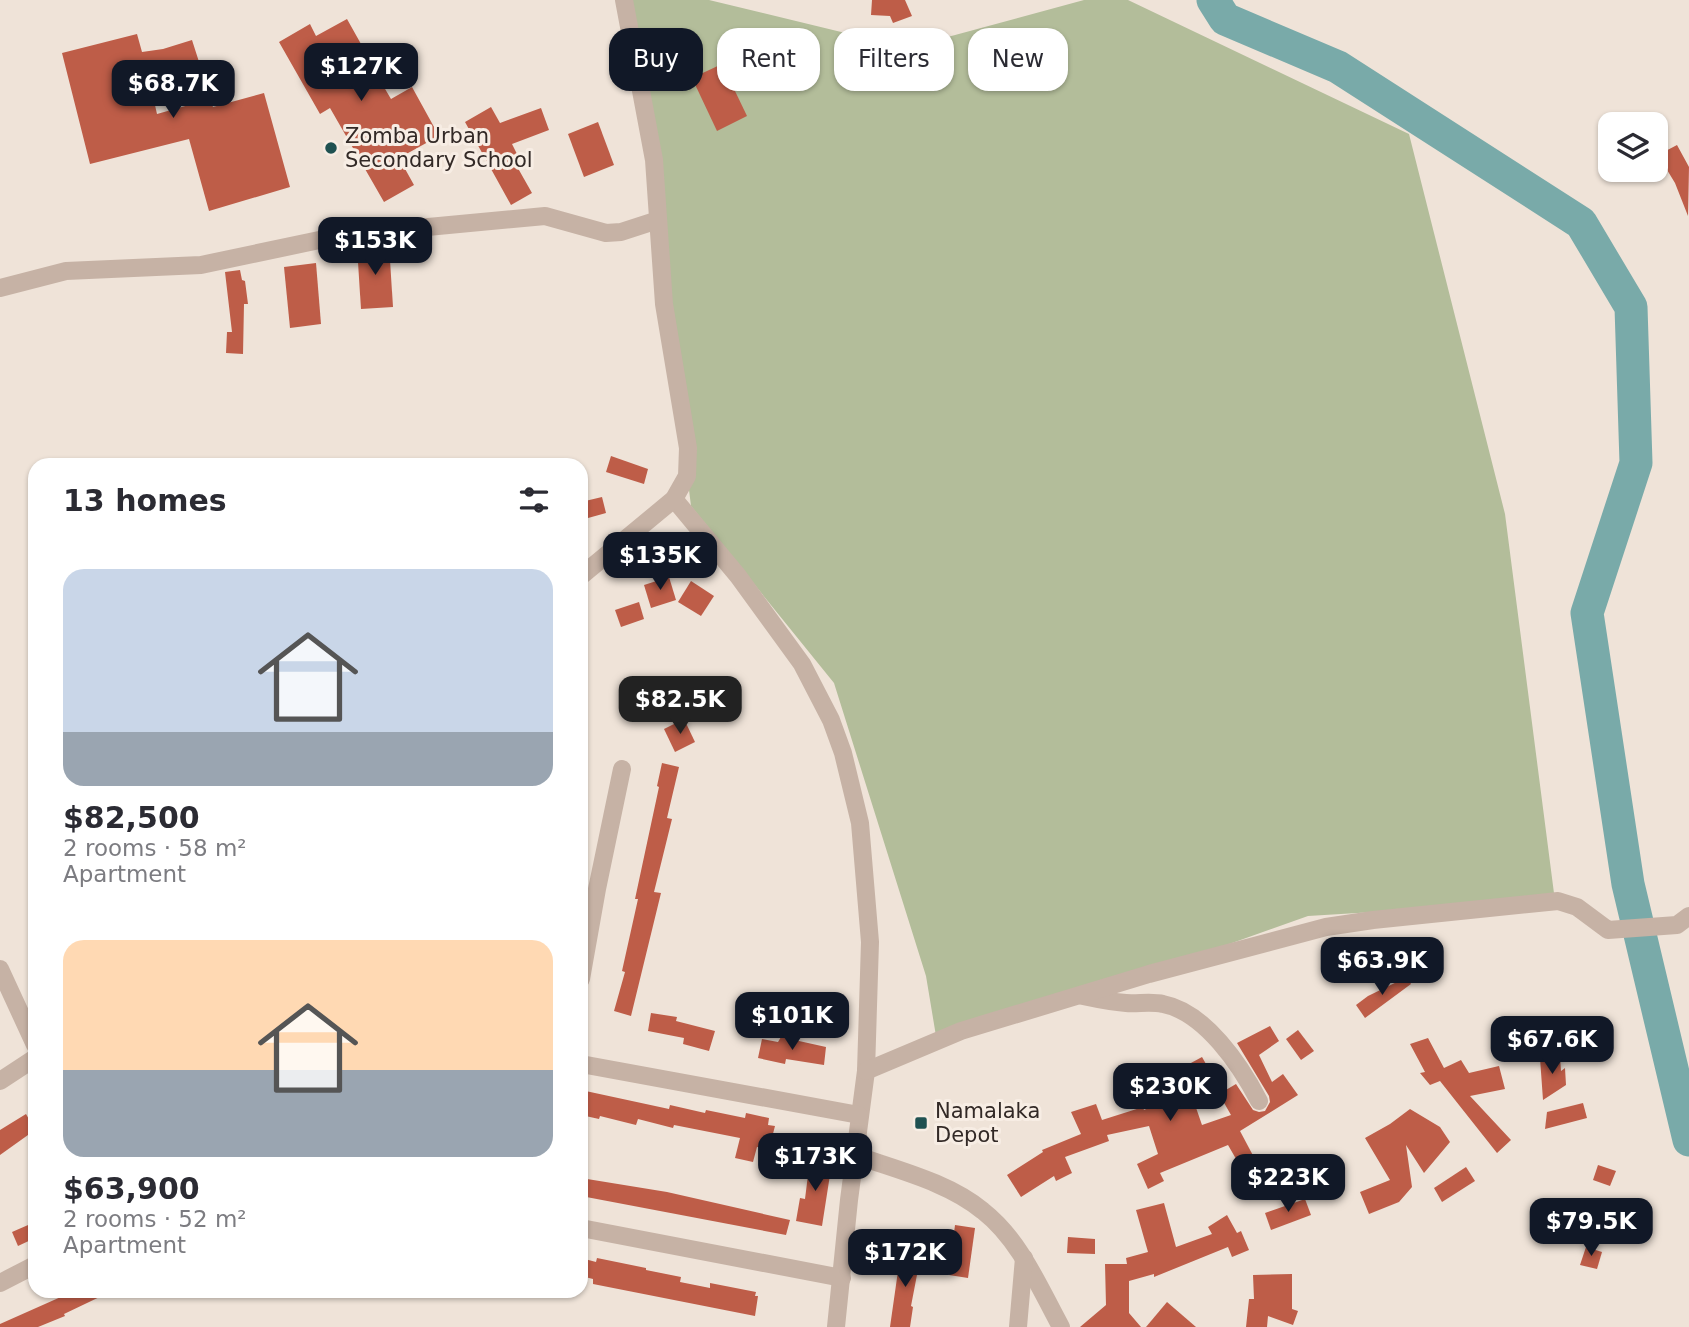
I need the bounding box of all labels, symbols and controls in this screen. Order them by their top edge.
chip: Buy [609,28,703,91]
chip: Rent [717,28,820,91]
chip: Filters [834,28,954,91]
chip: New [968,28,1068,91]
pin: $127K [312,43,410,103]
text: $127K [320,53,402,79]
pin: $68.7K [116,60,230,120]
text: $68.7K [128,70,218,96]
map controls [1598,112,1668,182]
button: layers [1598,112,1668,182]
place label: Zomba Urban Secondary School [345,124,533,172]
marker: Zomba Urban Secondary School [323,140,339,156]
pin: $153K [326,218,424,277]
text: $153K [334,227,416,253]
icon: filters [515,481,553,519]
text: 13 homes [63,483,227,518]
pin: $135K [611,532,709,592]
text: $135K [619,542,701,568]
icon: home [245,614,371,740]
pin: $82.5K [623,676,737,736]
text: $82.5K [635,686,725,712]
text: $82,500 [63,800,200,835]
text: 2 rooms · 58 m² [63,835,247,861]
text: Apartment [63,861,186,887]
pin: $63.9K [1325,937,1439,997]
text: $63.9K [1337,947,1427,973]
icon: home [245,985,371,1111]
pin: $101K [743,992,841,1052]
text: $101K [751,1002,833,1028]
pin: $67.6K [1495,1016,1609,1076]
text: $67.6K [1507,1026,1597,1052]
pin: $230K [1121,1064,1219,1123]
text: $230K [1129,1073,1211,1099]
place label: Namalaka Depot [935,1099,1040,1147]
marker: Namalaka Depot [913,1115,929,1131]
pin: $173K [766,1134,864,1193]
text: $173K [774,1143,856,1169]
pin: $223K [1239,1154,1337,1214]
text: $223K [1247,1164,1329,1190]
text: $63,900 [63,1171,200,1206]
pin: $79.5K [1534,1198,1648,1258]
text: 2 rooms · 52 m² [63,1206,247,1232]
text: $79.5K [1546,1208,1636,1234]
pin: $172K [856,1230,954,1289]
text: Apartment [63,1232,186,1258]
text: $172K [864,1239,946,1265]

